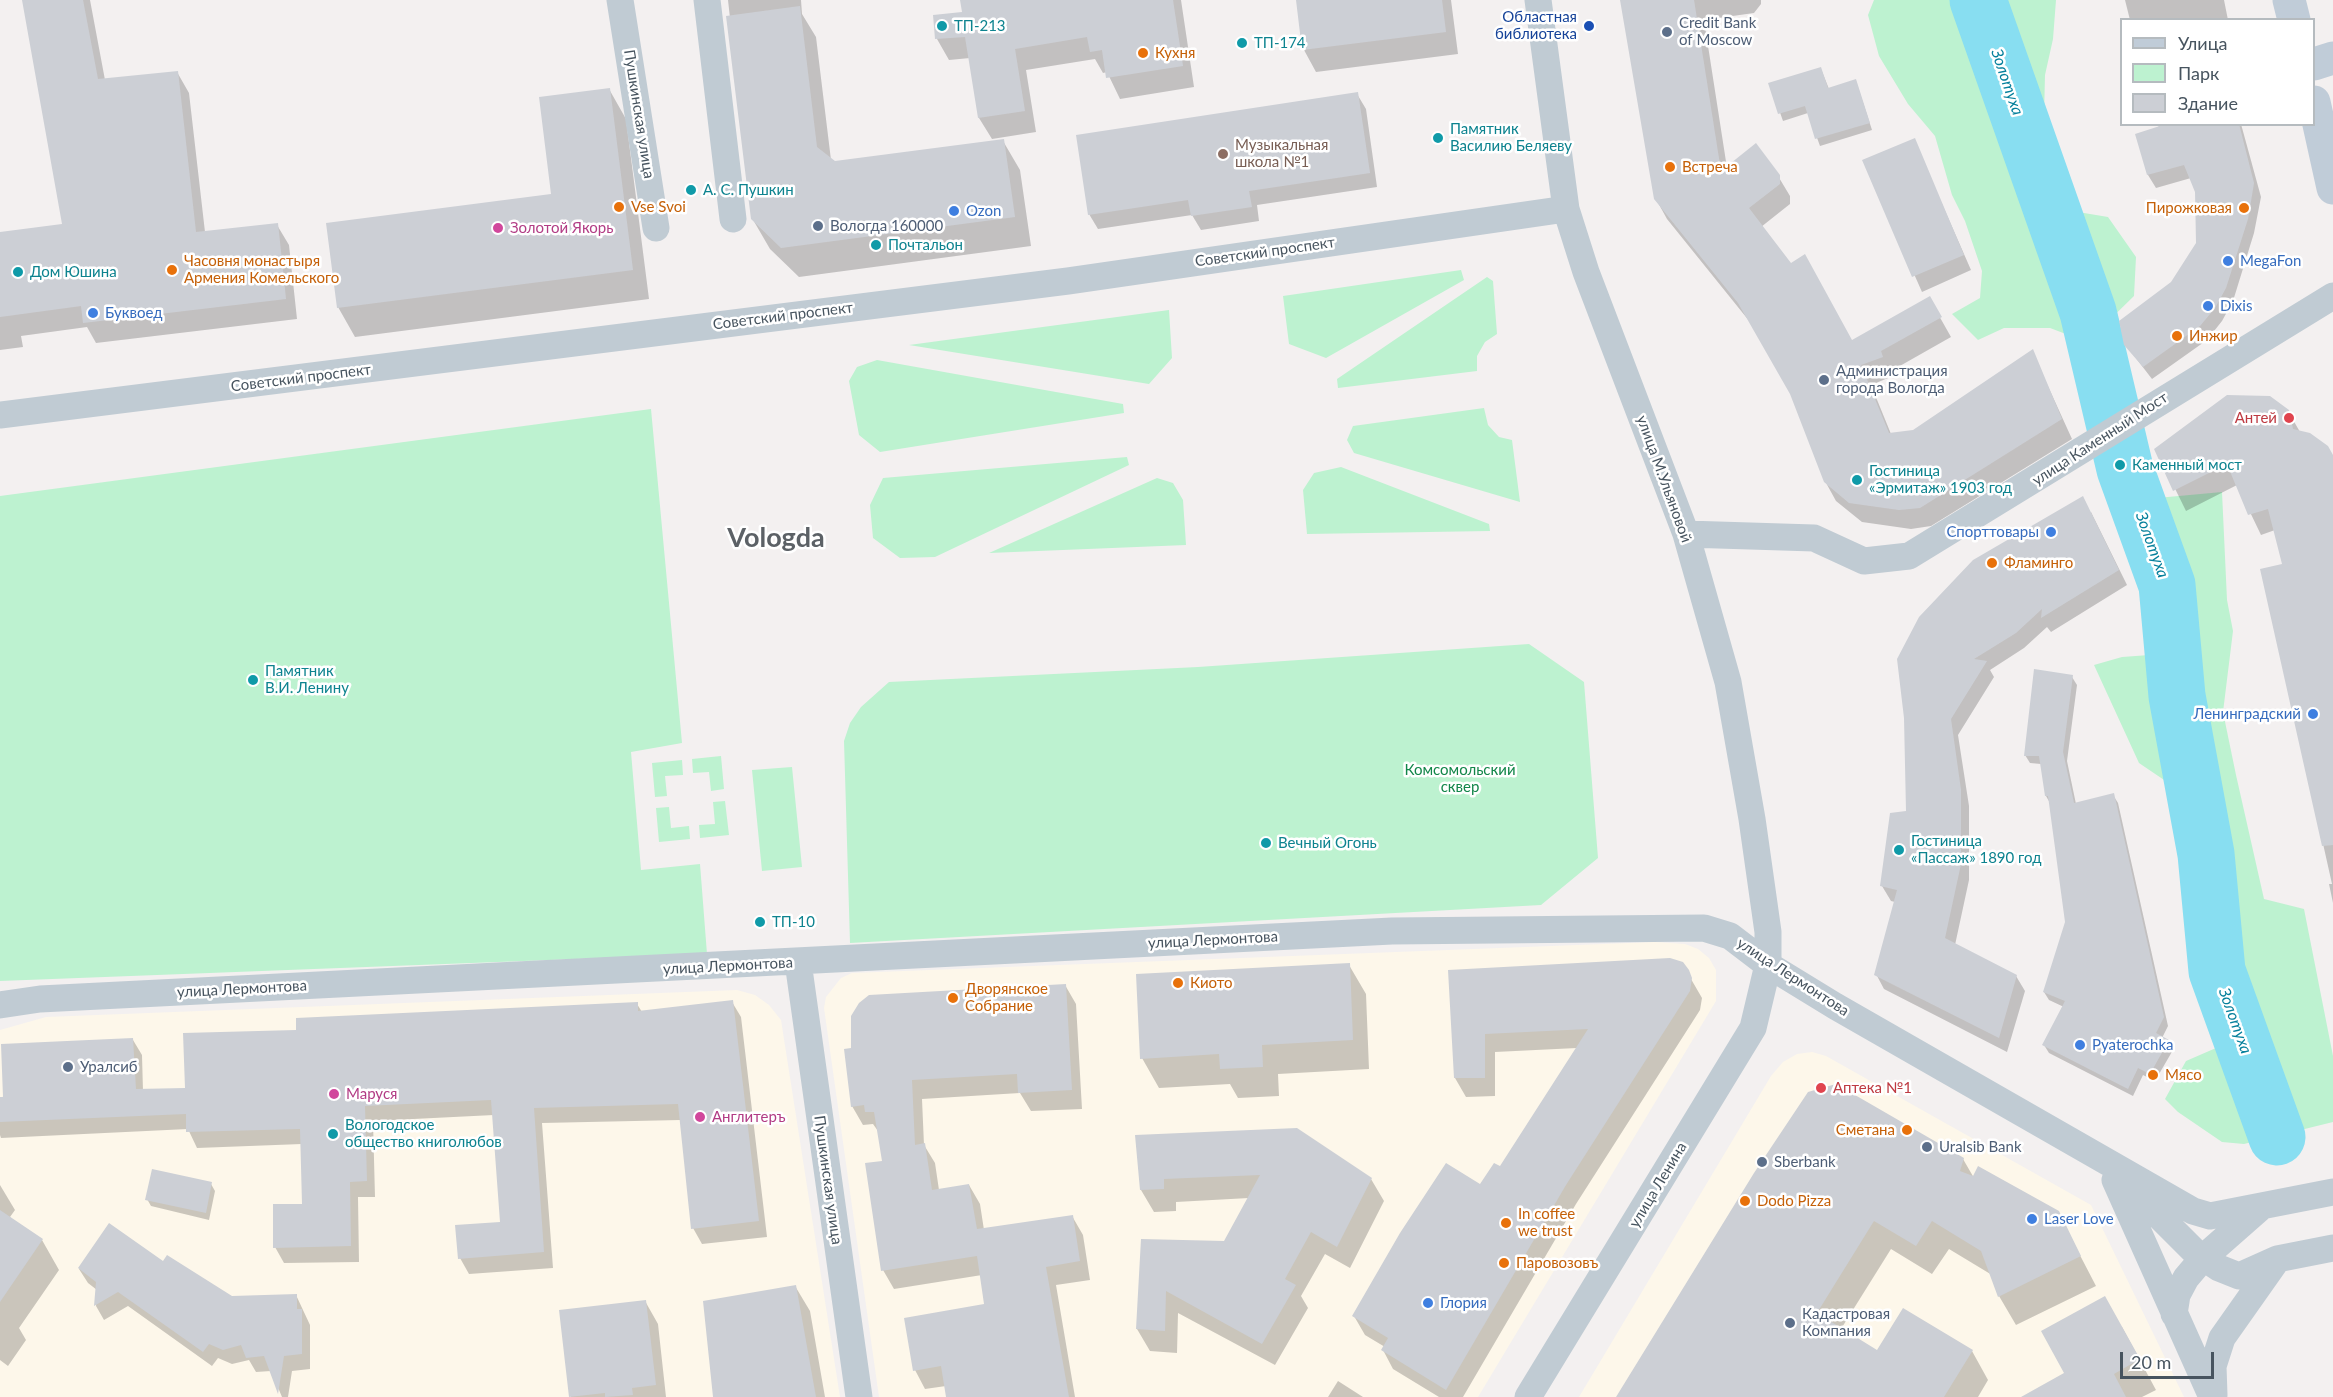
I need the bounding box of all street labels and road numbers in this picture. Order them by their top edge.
street label: Пушкинская улица [620,48,658,180]
street label: Советский проспект [1194,233,1336,271]
street label: Советский проспект [712,298,854,334]
street label: Советский проспект [230,360,372,396]
street label: улица Каменный Мост [2029,388,2171,490]
street label: улица М.Ульяновой [1633,413,1695,545]
street label: улица Лермонтова [1148,928,1278,952]
street label: улица Лермонтова [1734,934,1852,1020]
street label: улица Лермонтова [663,954,793,978]
street label: улица Лермонтова [177,977,307,1001]
street label: Пушкинская улица [810,1114,846,1246]
street label: улица Ленина [1625,1139,1691,1231]

